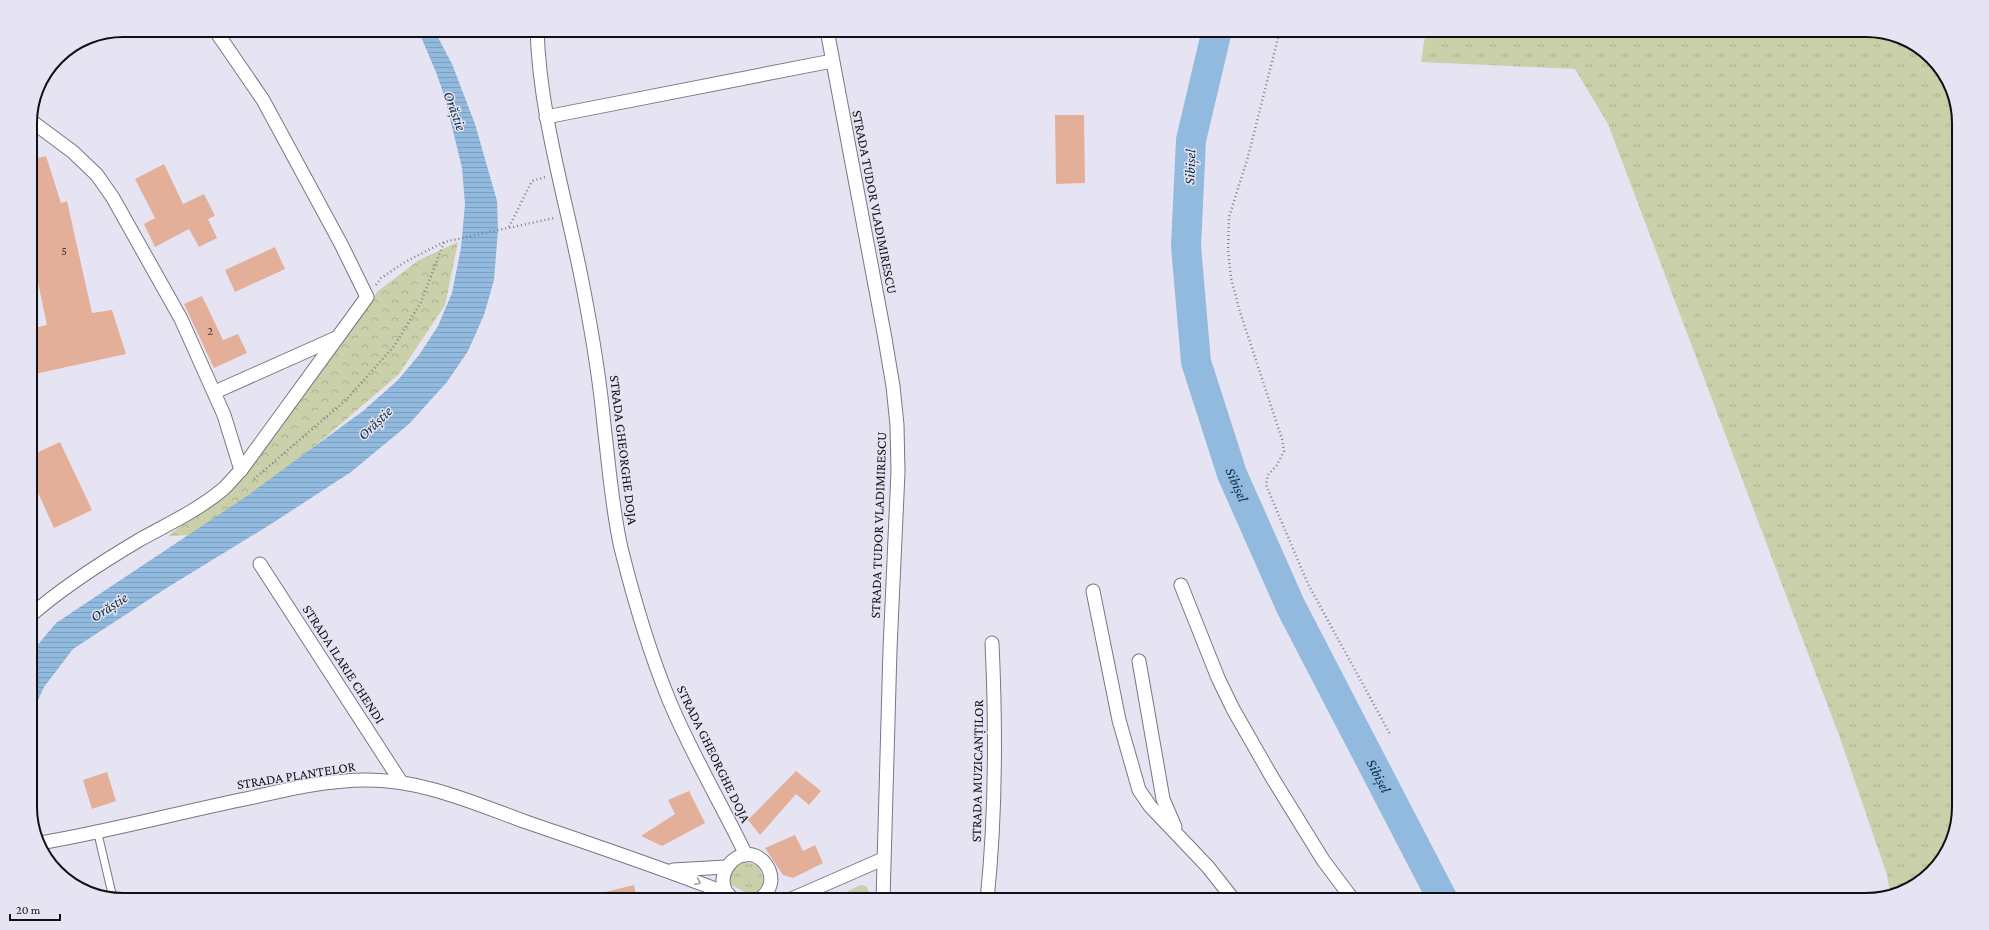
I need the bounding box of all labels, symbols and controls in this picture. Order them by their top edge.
water label: Orăștie [439,89,470,134]
street label: STRADA TUDOR VLADIMIRESCU [849,109,901,295]
water label: Sibișel [1181,149,1201,185]
house number: 5 [61,244,67,258]
house number: 2 [207,324,213,338]
street label: STRADA GHEORGHE DOJA [607,374,641,526]
water label: Orăștie [355,403,397,444]
street label: STRADA TUDOR VLADIMIRESCU [867,431,889,619]
water label: Sibișel [1223,466,1251,505]
water label: Orăștie [88,589,132,627]
street label: STRADA ILARIE CHENDI [300,602,388,726]
street label: STRADA GHEORGHE DOJA [674,683,754,825]
street label: STRADA MUZICANȚILOR [968,699,988,842]
water label: Sibișel [1363,756,1394,796]
street label: STRADA PLANTELOR [236,758,357,792]
one-way arrow [693,877,701,885]
scale bar [10,896,60,922]
text: 20 m [16,903,41,917]

